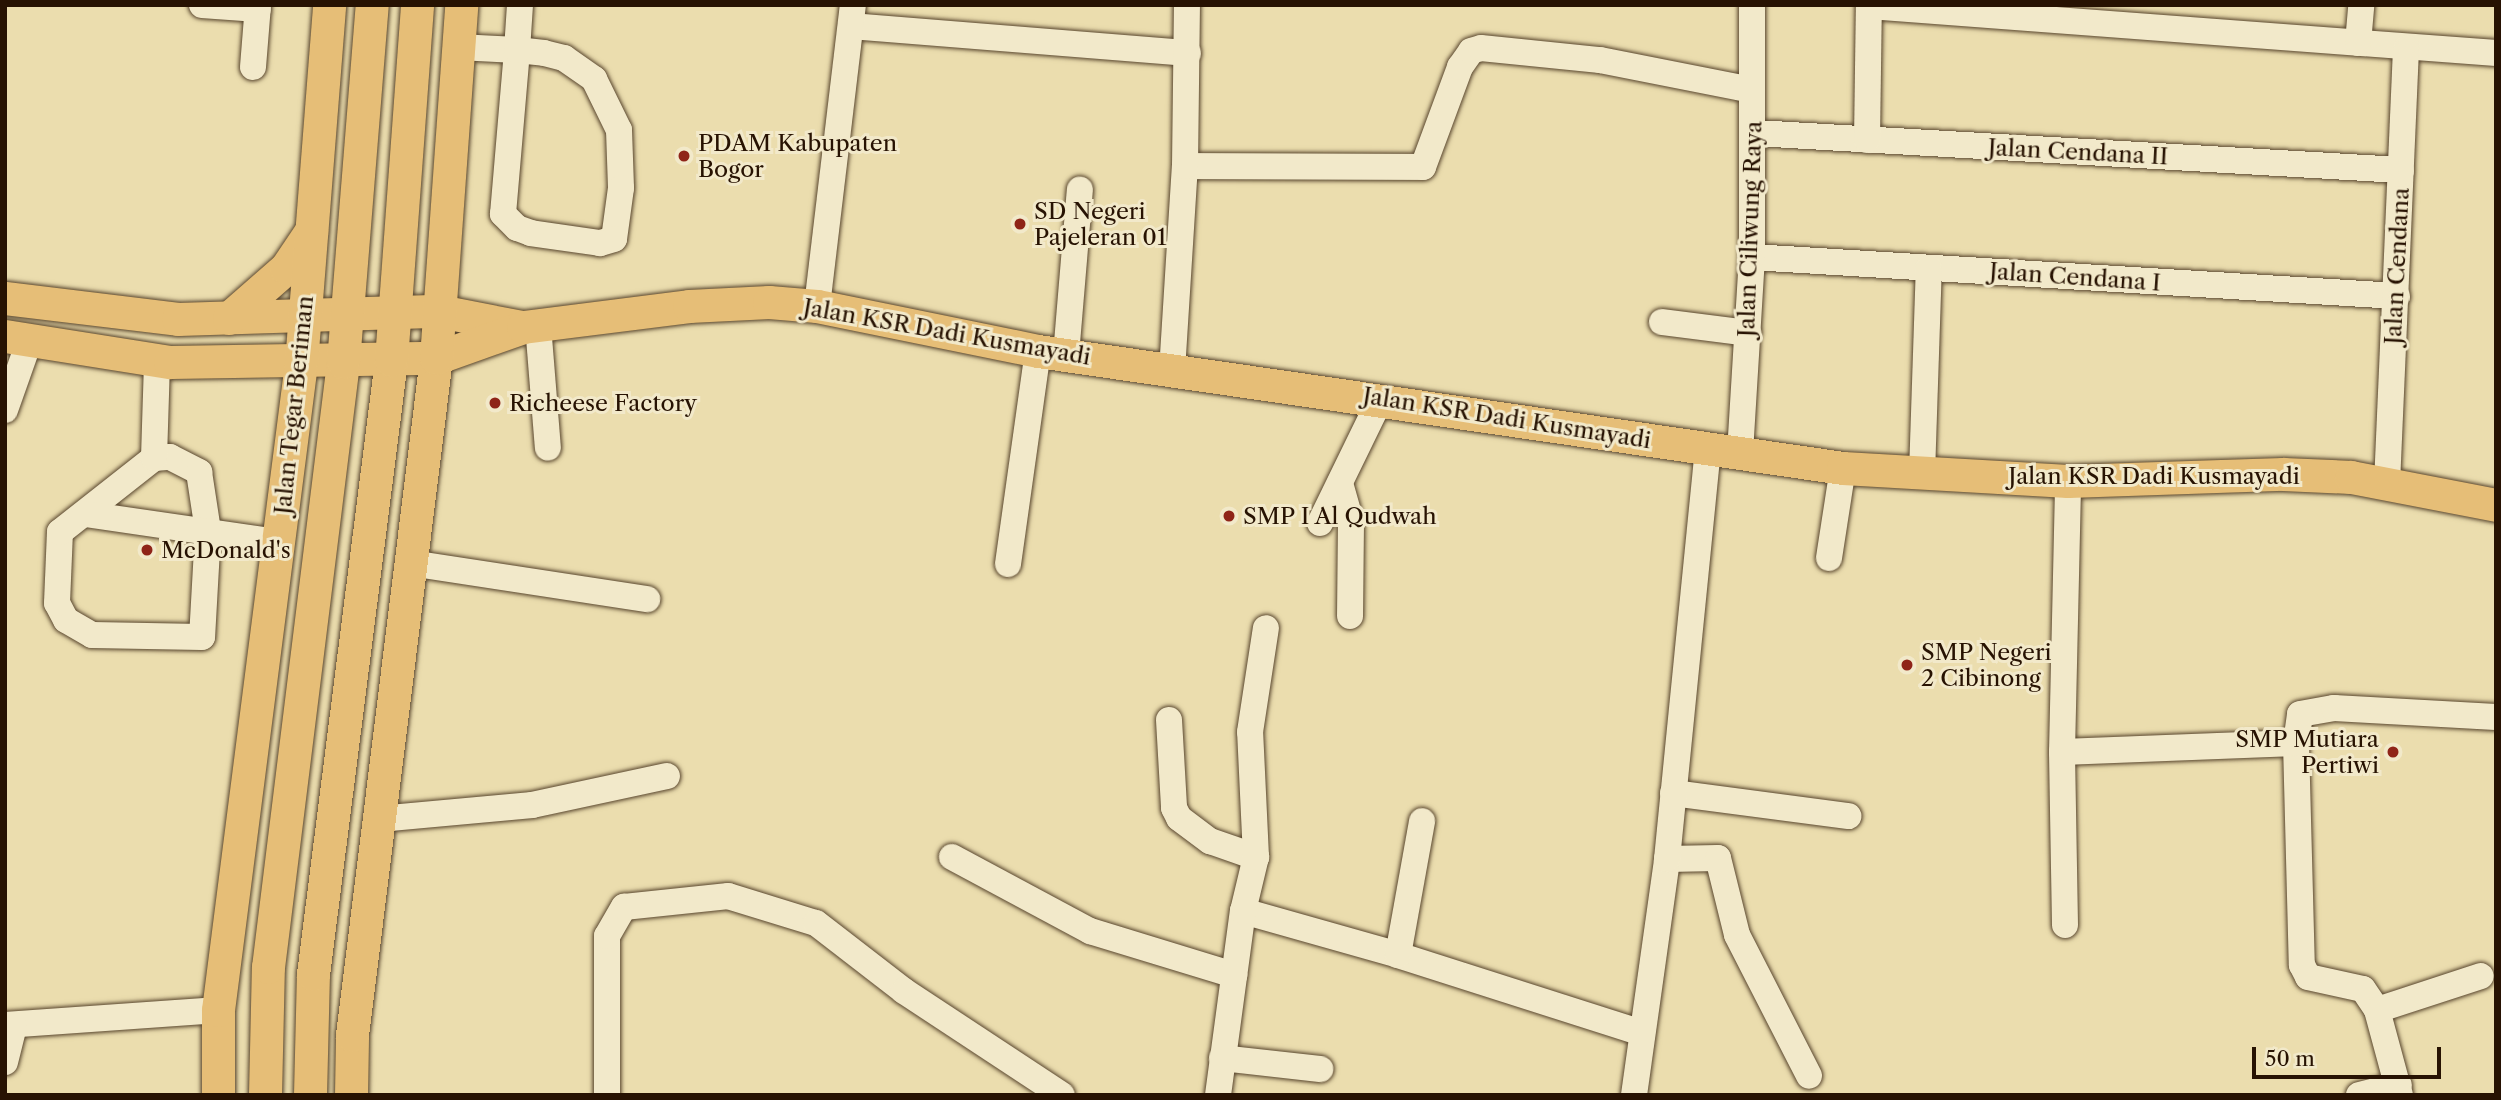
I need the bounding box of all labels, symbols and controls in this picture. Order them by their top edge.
street label: Jalan Ciliwung Raya [1732,120,1768,338]
place label: PDAM Kabupaten Bogor [698,129,897,183]
street label: Jalan Cendana II [1987,133,2169,171]
marker: PDAM Kabupaten Bogor [676,148,692,164]
street label: Jalan Cendana [2379,187,2415,345]
place label: SD Negeri Pajeleran 01 [1034,197,1167,251]
marker: SD Negeri Pajeleran 01 [1012,216,1028,232]
street label: Jalan Cendana I [1988,257,2162,297]
street label: Jalan KSR Dadi Kusmayadi [801,293,1093,371]
street label: Jalan Tegar Beriman [269,294,319,516]
street label: Jalan KSR Dadi Kusmayadi [1360,382,1654,454]
place label: Richeese Factory [509,389,697,417]
marker: Richeese Factory [487,395,503,411]
street label: Jalan KSR Dadi Kusmayadi [2008,462,2300,490]
place label: SMP I Al Qudwah [1243,502,1438,530]
marker: SMP I Al Qudwah [1221,508,1237,524]
place label: McDonald's [161,536,291,564]
marker: McDonald's [139,542,155,558]
place label: SMP Negeri 2 Cibinong [1921,638,2052,692]
marker: SMP Negeri 2 Cibinong [1899,657,1915,673]
place label: SMP Mutiara Pertiwi [2235,725,2379,779]
marker: SMP Mutiara Pertiwi [2385,744,2401,760]
scale bar [2256,1034,2445,1078]
text: 50 m [2265,1046,2315,1071]

